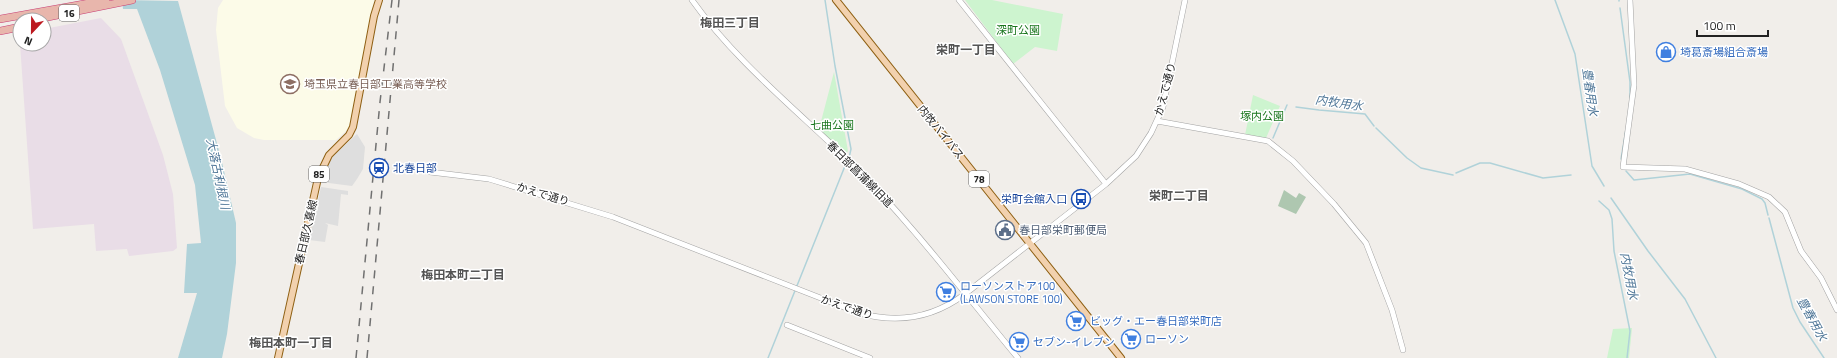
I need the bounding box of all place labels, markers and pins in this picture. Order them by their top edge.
shop icon: 埼葛斎場組合斎場 [1655,41,1677,63]
place label: 埼葛斎場組合斎場 [1680,44,1768,60]
school or university icon: 埼玉県立春日部工業高等学校 [279,73,301,95]
place label: 埼玉県立春日部工業高等学校 [304,76,447,92]
station icon: 北春日部 [368,157,390,179]
place label: 北春日部 [393,160,437,176]
bus stop icon: 栄町会館入口 [1070,188,1092,210]
place label: 栄町会館入口 [1001,191,1067,207]
public building icon: 春日部栄町郵便局 [994,219,1016,241]
place label: 春日部栄町郵便局 [1019,222,1107,238]
place label: ローソンストア100 (LAWSON STORE 100) [960,278,1063,307]
supermarket icon: ローソンストア100 (LAWSON STORE 100) [935,281,957,303]
supermarket icon: ビッグ・エー春日部栄町店 [1065,310,1087,332]
place label: ビッグ・エー春日部栄町店 [1090,313,1222,329]
supermarket icon: ローソン [1120,328,1142,350]
supermarket icon: セブン-イレブン [1008,331,1030,353]
place label: ローソン [1145,331,1189,347]
place label: セブン-イレブン [1033,334,1115,350]

